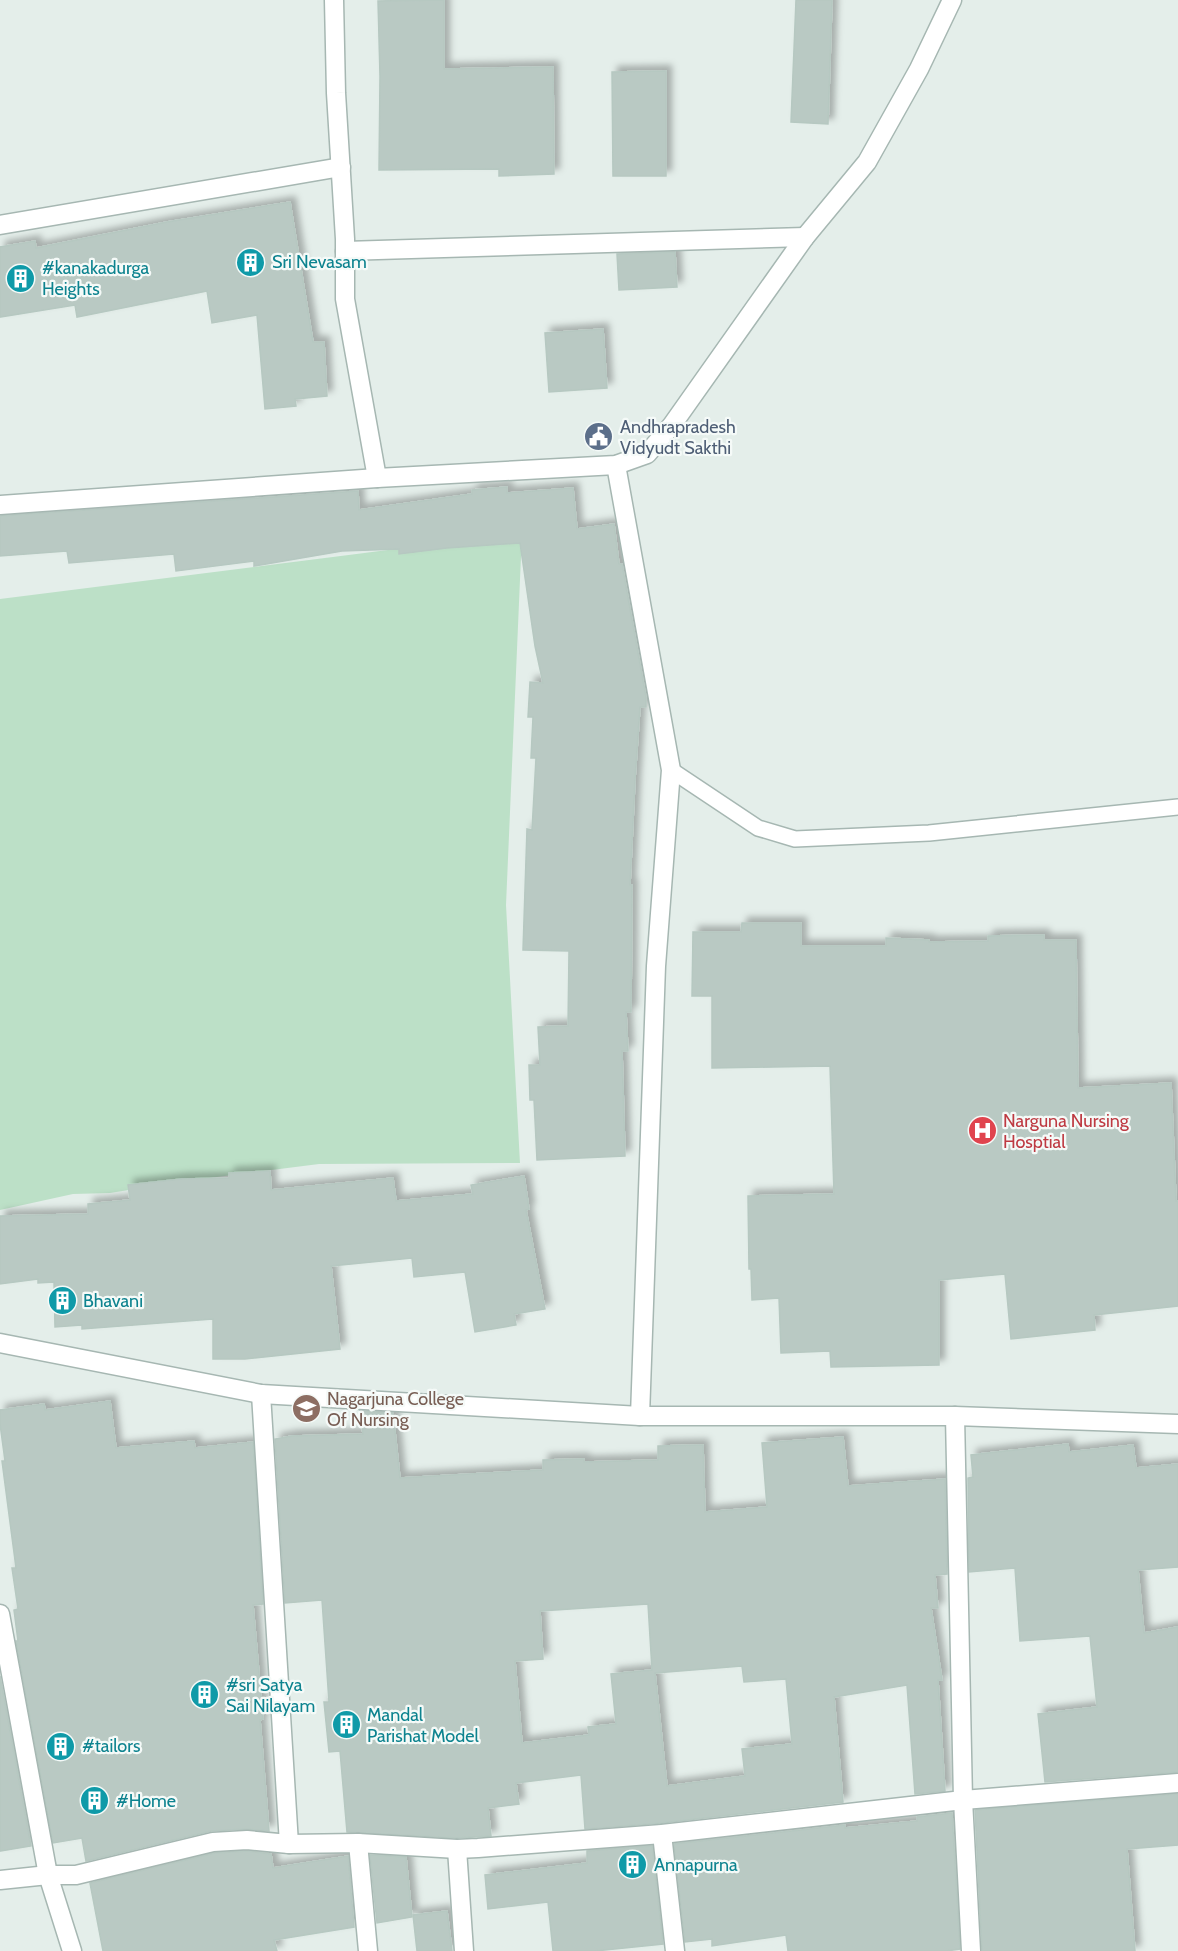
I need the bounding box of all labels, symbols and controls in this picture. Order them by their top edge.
building icon: Sri Nevasam [235,246,267,278]
place label: Sri Nevasam [272,251,367,273]
place label: #kanakadurga Heights [42,257,150,300]
building icon: #kanakadurga Heights [5,262,37,294]
place label: Andhrapradesh Vidyudt Sakthi [620,416,736,459]
public building icon: Andhrapradesh Vidyudt Sakthi [583,421,615,453]
place label: Narguna Nursing Hosptial [1003,1110,1130,1153]
hospital icon: Narguna Nursing Hosptial [966,1115,998,1147]
building icon: Bhavani [46,1285,78,1317]
place label: Bhavani [83,1290,143,1312]
place label: Nagarjuna College Of Nursing [327,1388,464,1431]
school or university icon: Nagarjuna College Of Nursing [290,1393,322,1425]
place label: #sri Satya Sai Nilayam [226,1674,315,1717]
building icon: #sri Satya Sai Nilayam [189,1679,221,1711]
place label: Mandal Parishat Model [367,1704,479,1747]
building icon: Mandal Parishat Model [330,1709,362,1741]
building icon: #tailors [45,1730,77,1762]
place label: #tailors [82,1735,140,1757]
building icon: #Home [79,1785,111,1817]
place label: #Home [116,1790,176,1812]
building icon: Annapurna [617,1849,649,1881]
place label: Annapurna [654,1854,738,1876]

